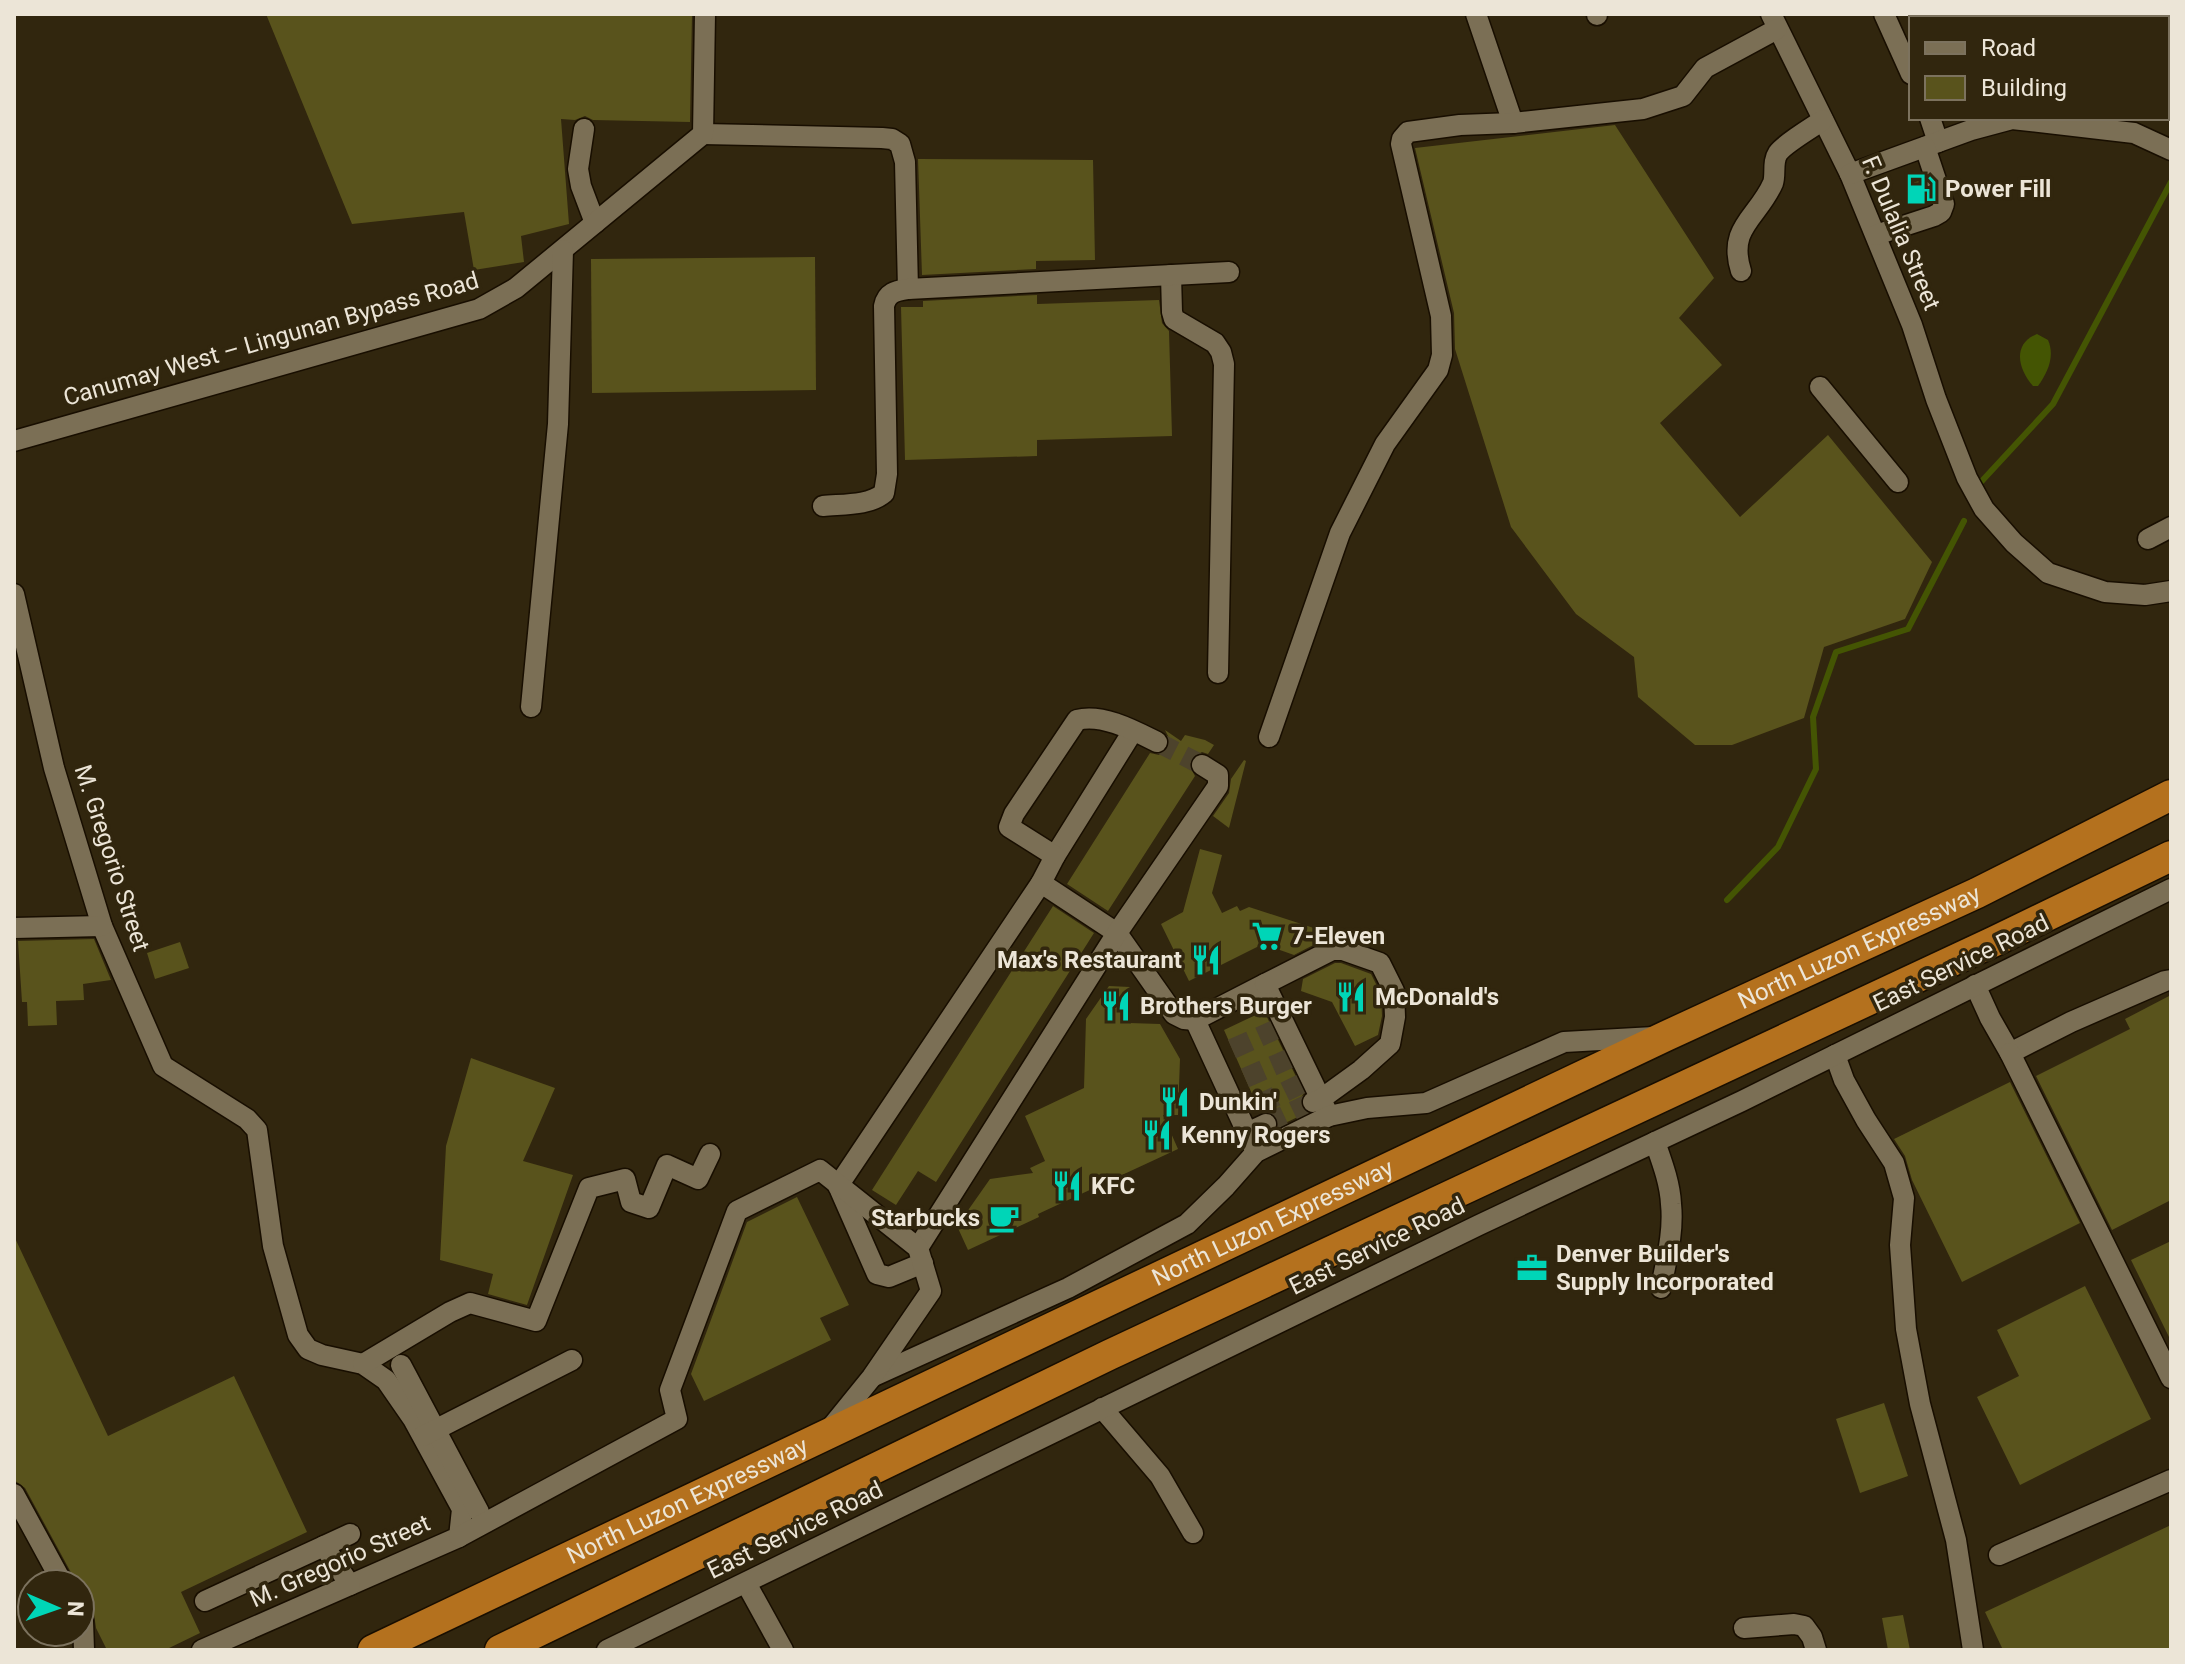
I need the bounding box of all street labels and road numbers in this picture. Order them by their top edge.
street label: F. Dulalia Street [1856,152,1946,314]
street label: Canumay West – Lingunan Bypass Road [60,266,482,412]
street label: M. Gregorio Street [69,761,155,955]
street label: North Luzon Expressway [1734,879,1985,1015]
street label: East Service Road [1869,908,2053,1018]
street label: North Luzon Expressway [1148,1153,1398,1292]
street label: East Service Road [1285,1191,1469,1301]
street label: North Luzon Expressway [562,1431,813,1570]
street label: East Service Road [703,1475,887,1585]
street label: M. Gregorio Street [246,1509,435,1613]

